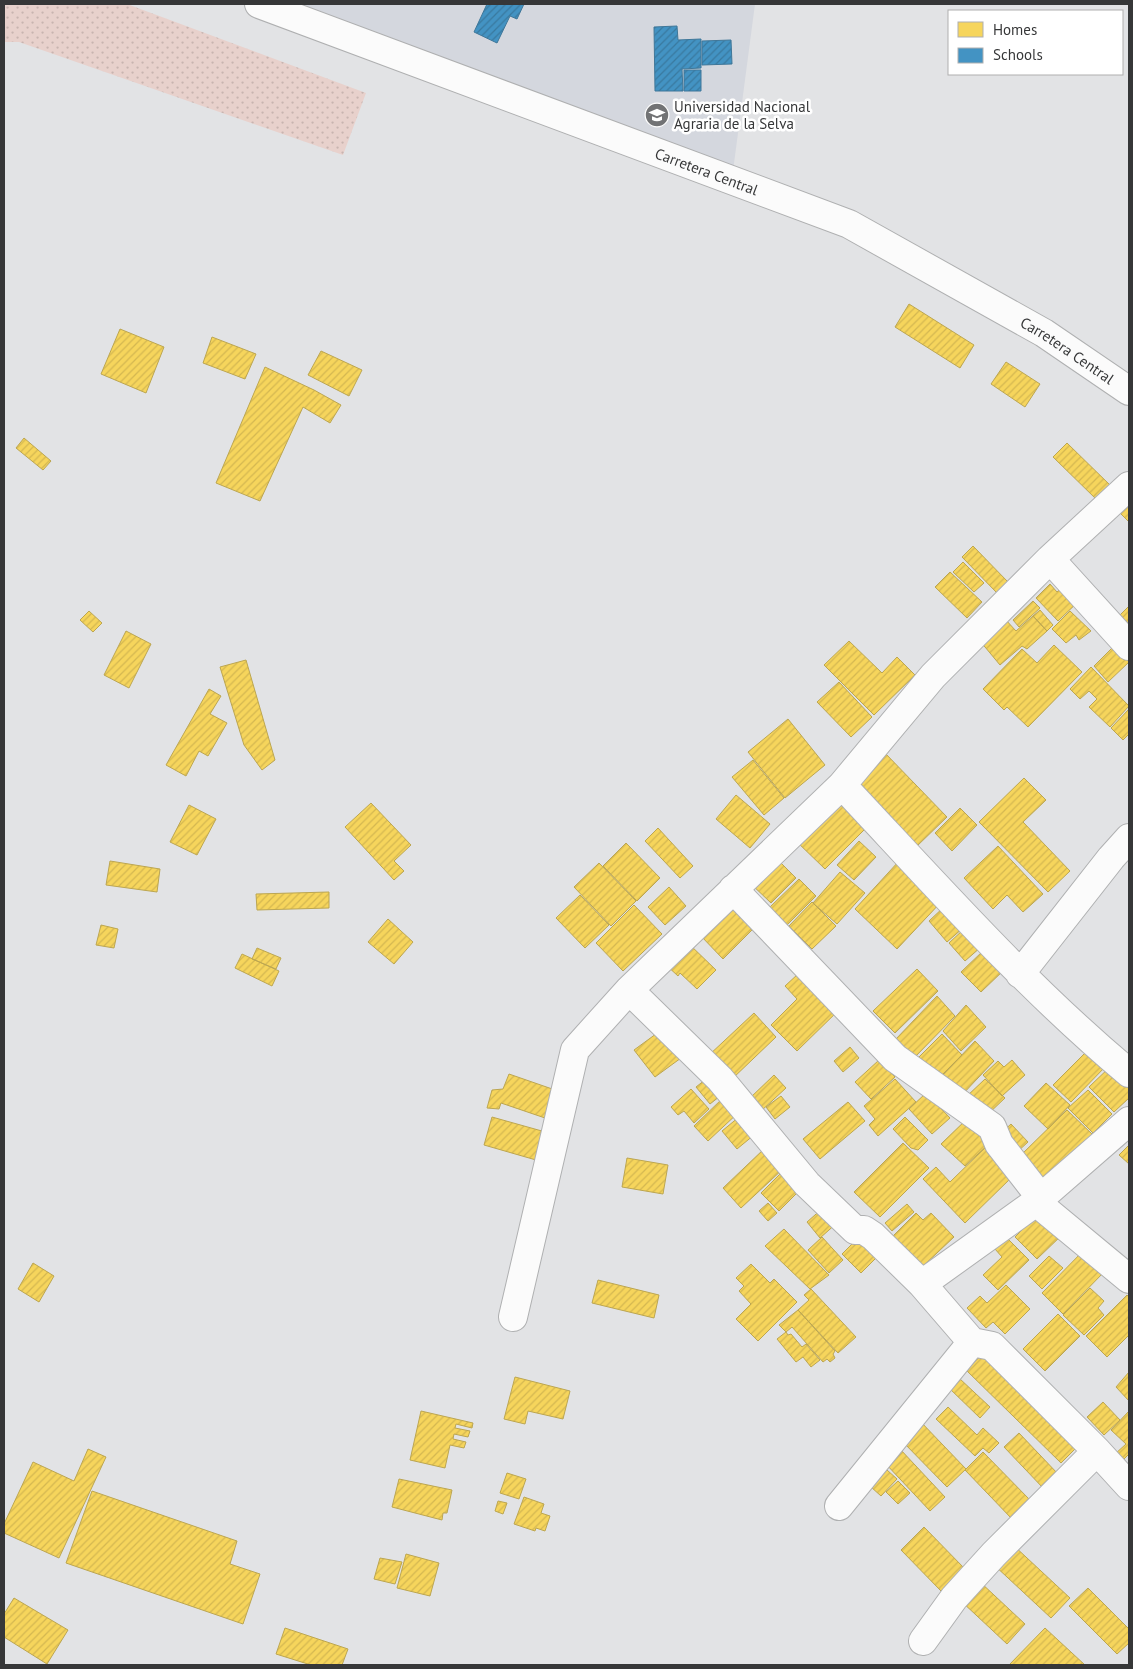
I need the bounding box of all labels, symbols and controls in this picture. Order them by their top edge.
legend [948,10,1123,75]
text: Homes [993,20,1037,39]
text: Schools [993,45,1043,64]
place label: Universidad Nacional Agraria de la Selva [674,97,811,133]
school or university icon: Universidad Nacional Agraria de la Selva [644,102,670,128]
street label: Carretera Central [653,143,762,199]
street label: Carretera Central [1017,312,1119,388]

